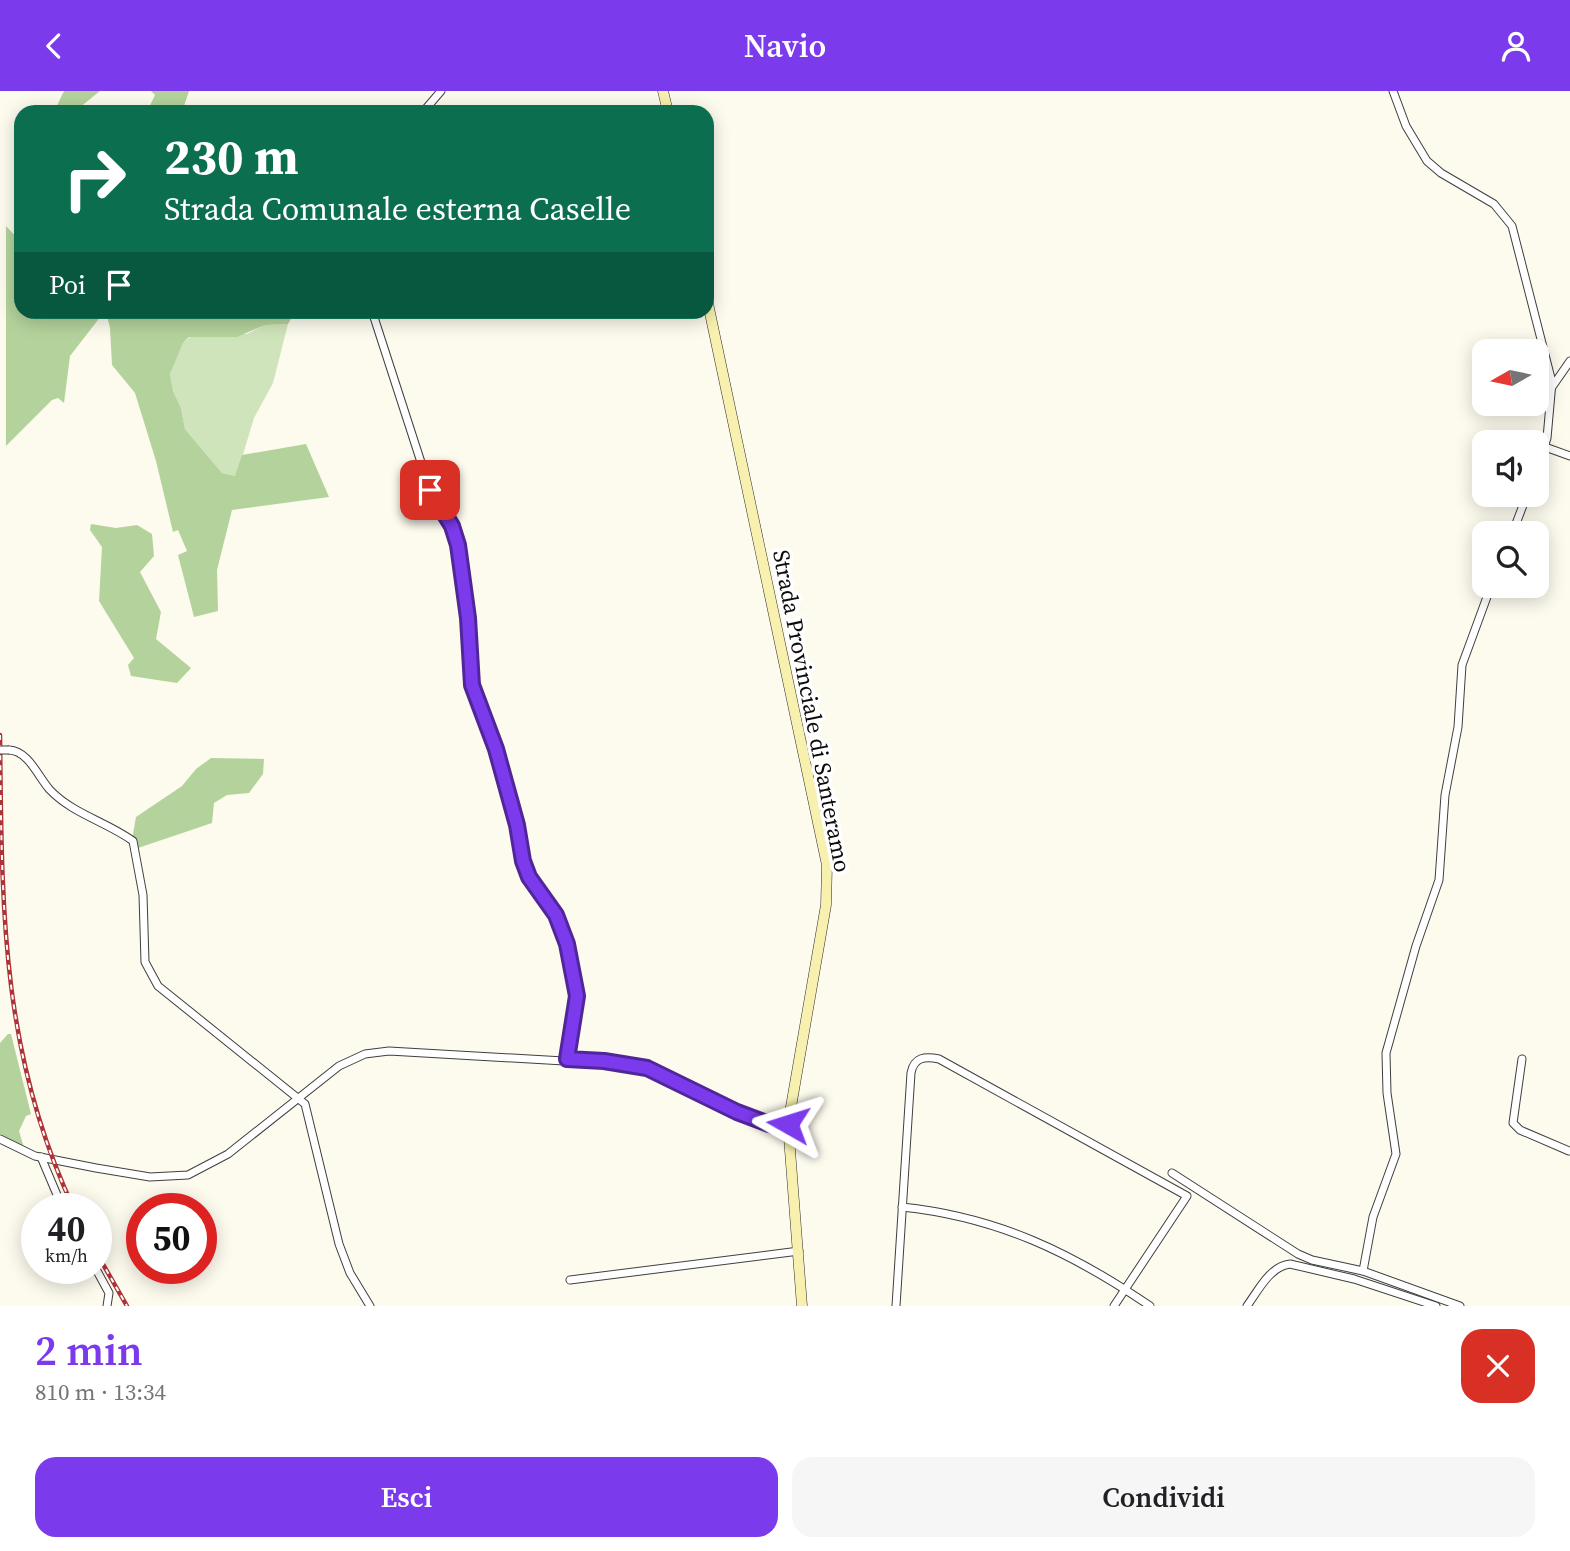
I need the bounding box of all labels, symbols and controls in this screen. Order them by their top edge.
text: Navio [744,24,826,68]
icon: back [35,27,73,65]
icon: person [1497,27,1535,65]
text: 230 m [164,123,299,190]
icon: right [49,133,140,224]
text: Strada Comunale esterna Caselle [164,187,631,231]
icon: arrive [100,266,138,304]
text: Poi [49,267,86,303]
north arrow [1472,339,1549,417]
map controls [1472,339,1549,598]
button: sound [1472,430,1549,507]
pin [400,460,460,520]
icon: arrive [411,471,449,509]
button: search [1472,521,1549,598]
street label: Strada Provinciale di Santeramo [765,547,859,875]
position arrow [751,1087,825,1161]
speed limit sign: 50 [126,1193,217,1284]
text: 40 [48,1205,85,1253]
text: km/h [45,1243,88,1268]
text: 2 min [35,1321,143,1379]
button: close [1461,1329,1535,1403]
text: 810 m · 13:34 [35,1376,166,1408]
button: Esci [35,1457,778,1537]
button: Condividi [792,1457,1535,1537]

